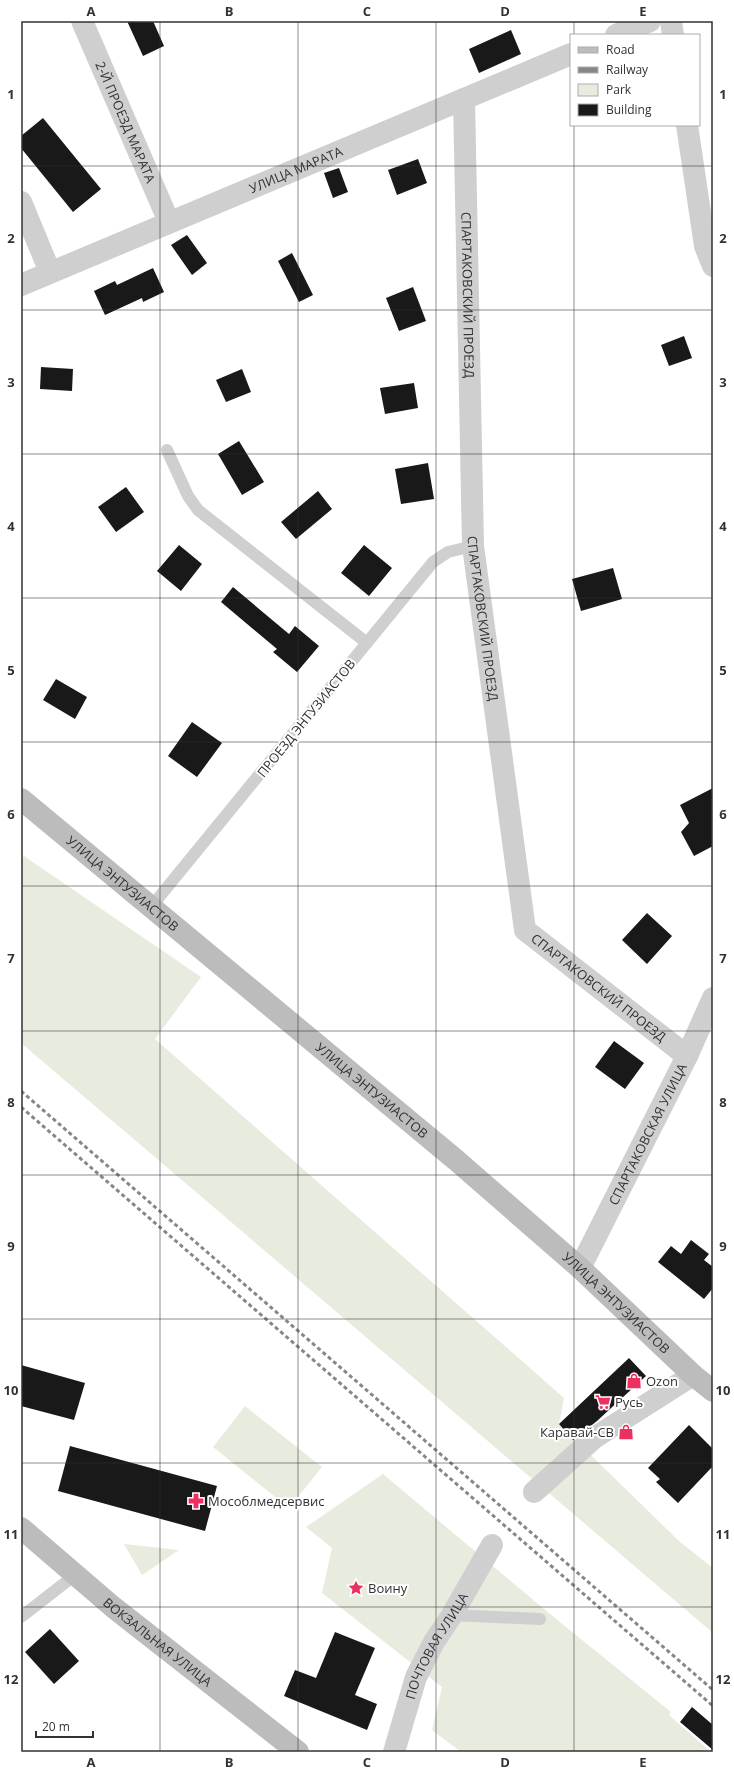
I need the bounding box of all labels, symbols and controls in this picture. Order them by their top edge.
text: A [87,2,96,20]
text: B [225,2,234,20]
text: C [363,2,371,20]
text: D [500,2,510,20]
text: E [639,2,647,20]
legend [570,34,700,126]
text: Road [606,41,635,58]
street label: 2-Й ПРОЕЗД МАРАТА [91,58,160,186]
text: Railway [606,61,649,78]
text: Park [606,81,632,98]
text: 1 [7,85,15,103]
text: 1 [719,85,727,103]
text: Building [606,101,652,118]
street label: УЛИЦА МАРАТА [246,142,346,197]
street label: СПАРТАКОВСКИЙ ПРОЕЗД [457,212,479,378]
text: 2 [7,229,15,247]
text: 2 [719,229,727,247]
text: 3 [7,373,15,391]
text: 3 [719,373,727,391]
text: 4 [7,517,15,535]
text: 4 [719,517,727,535]
street label: СПАРТАКОВСКИЙ ПРОЕЗД [464,536,503,702]
street label: ПРОЕЗД ЭНТУЗИАСТОВ [253,655,359,781]
text: 5 [7,661,15,679]
text: 5 [719,661,727,679]
text: 6 [7,805,15,823]
text: 6 [719,805,727,823]
street label: УЛИЦА ЭНТУЗИАСТОВ [63,831,183,935]
street label: СПАРТАКОВСКИЙ ПРОЕЗД [528,929,670,1045]
text: 7 [7,949,15,967]
text: 7 [719,949,727,967]
street label: УЛИЦА ЭНТУЗИАСТОВ [312,1038,432,1142]
street label: СПАРТАКОВСКАЯ УЛИЦА [604,1059,691,1208]
text: 8 [7,1093,15,1111]
text: 8 [719,1093,727,1111]
text: 9 [7,1237,15,1255]
text: 9 [719,1237,727,1255]
street label: УЛИЦА ЭНТУЗИАСТОВ [559,1248,674,1358]
shop icon: Ozon [625,1372,643,1390]
place label: Ozon [646,1372,678,1390]
text: 10 [4,1381,18,1399]
text: 10 [716,1381,730,1399]
supermarket icon: Русь [594,1393,612,1411]
place label: Русь [615,1393,643,1411]
place label: Каравай-СВ [540,1423,614,1441]
shop icon: Каравай-СВ [617,1423,635,1441]
pharmacy icon: Мособлмедсервис [187,1492,205,1510]
place label: Мособлмедсервис [208,1492,324,1510]
text: 11 [4,1525,18,1543]
text: 11 [716,1525,730,1543]
place icon: Воину [347,1579,365,1597]
place label: Воину [368,1579,408,1597]
street label: ПОЧТОВАЯ УЛИЦА [401,1589,472,1701]
street label: ВОКЗАЛЬНАЯ УЛИЦА [99,1593,217,1691]
text: 12 [4,1670,19,1688]
text: 12 [716,1670,731,1688]
scale bar [36,1713,93,1739]
text: 20 m [42,1718,70,1735]
text: A [87,1753,96,1771]
text: B [225,1753,234,1771]
text: C [363,1753,371,1771]
text: D [500,1753,510,1771]
text: E [639,1753,647,1771]

